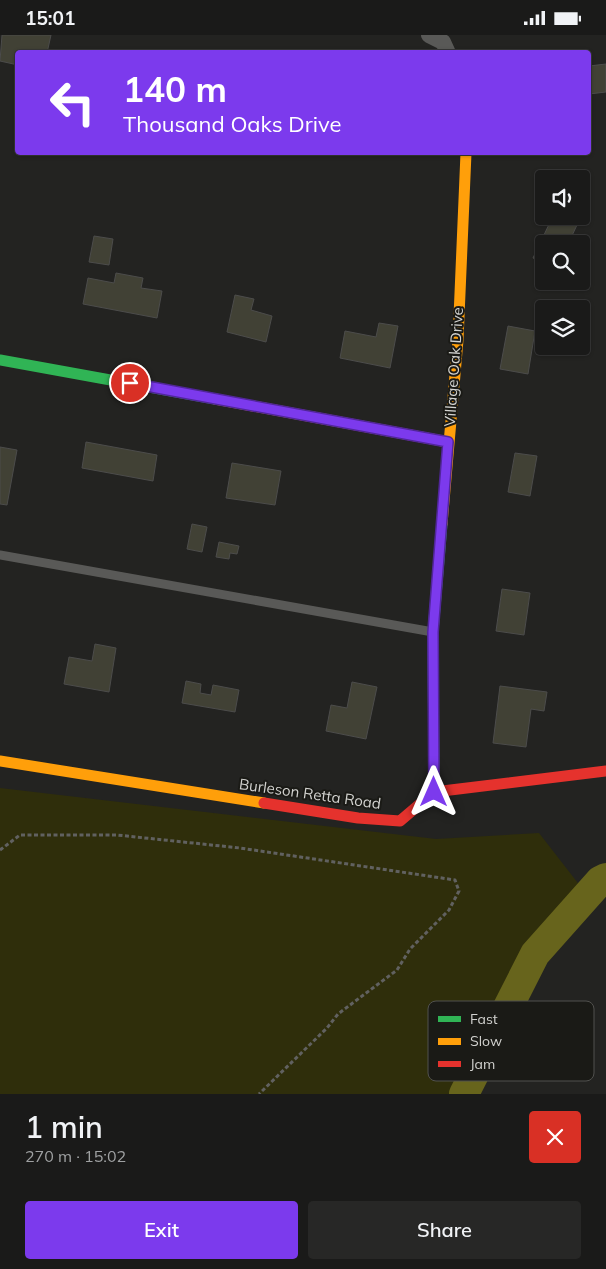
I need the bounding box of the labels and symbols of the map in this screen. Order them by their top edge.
street label: Village Oak Drive [440,307,467,427]
pin [109,362,151,404]
position arrow [407,765,459,817]
street label: Burleson Retta Road [238,774,382,813]
legend [428,1001,594,1081]
text: Fast [470,1010,498,1028]
text: Slow [470,1032,502,1050]
text: Jam [470,1055,495,1073]

